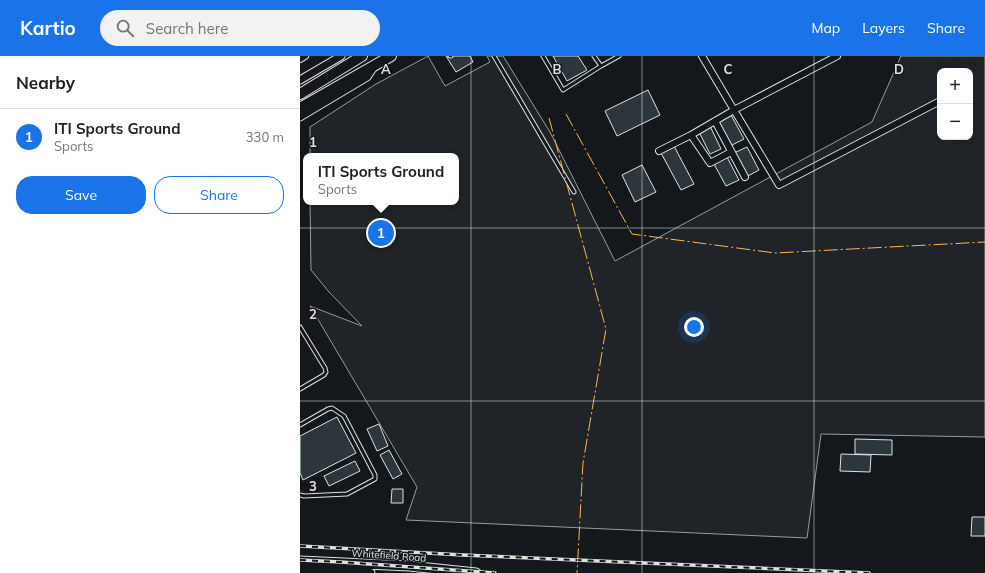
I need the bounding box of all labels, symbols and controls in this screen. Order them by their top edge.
search box [100,10,380,46]
text: Kartio [20,16,76,40]
icon: search [114,17,136,39]
text: Search here [146,19,228,38]
text: Map [811,19,840,37]
text: Layers [862,19,905,37]
text: Share [927,19,965,37]
text: A [381,61,391,77]
text: B [553,61,562,77]
text: C [724,61,733,77]
text: D [894,61,904,77]
map controls [937,68,973,140]
button: + [937,68,973,104]
text: Nearby [16,72,75,93]
button: − [937,104,973,140]
text: ITI Sports Ground [54,119,180,138]
text: 1 [25,129,33,145]
text: 330 m [246,129,284,145]
text: 1 [309,134,317,150]
text: Sports [54,138,93,154]
popup [303,153,459,205]
text: ITI Sports Ground [318,162,444,181]
button: Save [16,176,146,214]
button: Share [154,176,284,214]
text: Sports [318,181,357,197]
pin: 1 [368,218,394,248]
text: 2 [309,306,317,322]
your location [684,317,704,337]
text: 3 [309,478,317,494]
street label: Whitefield Road [351,546,427,565]

